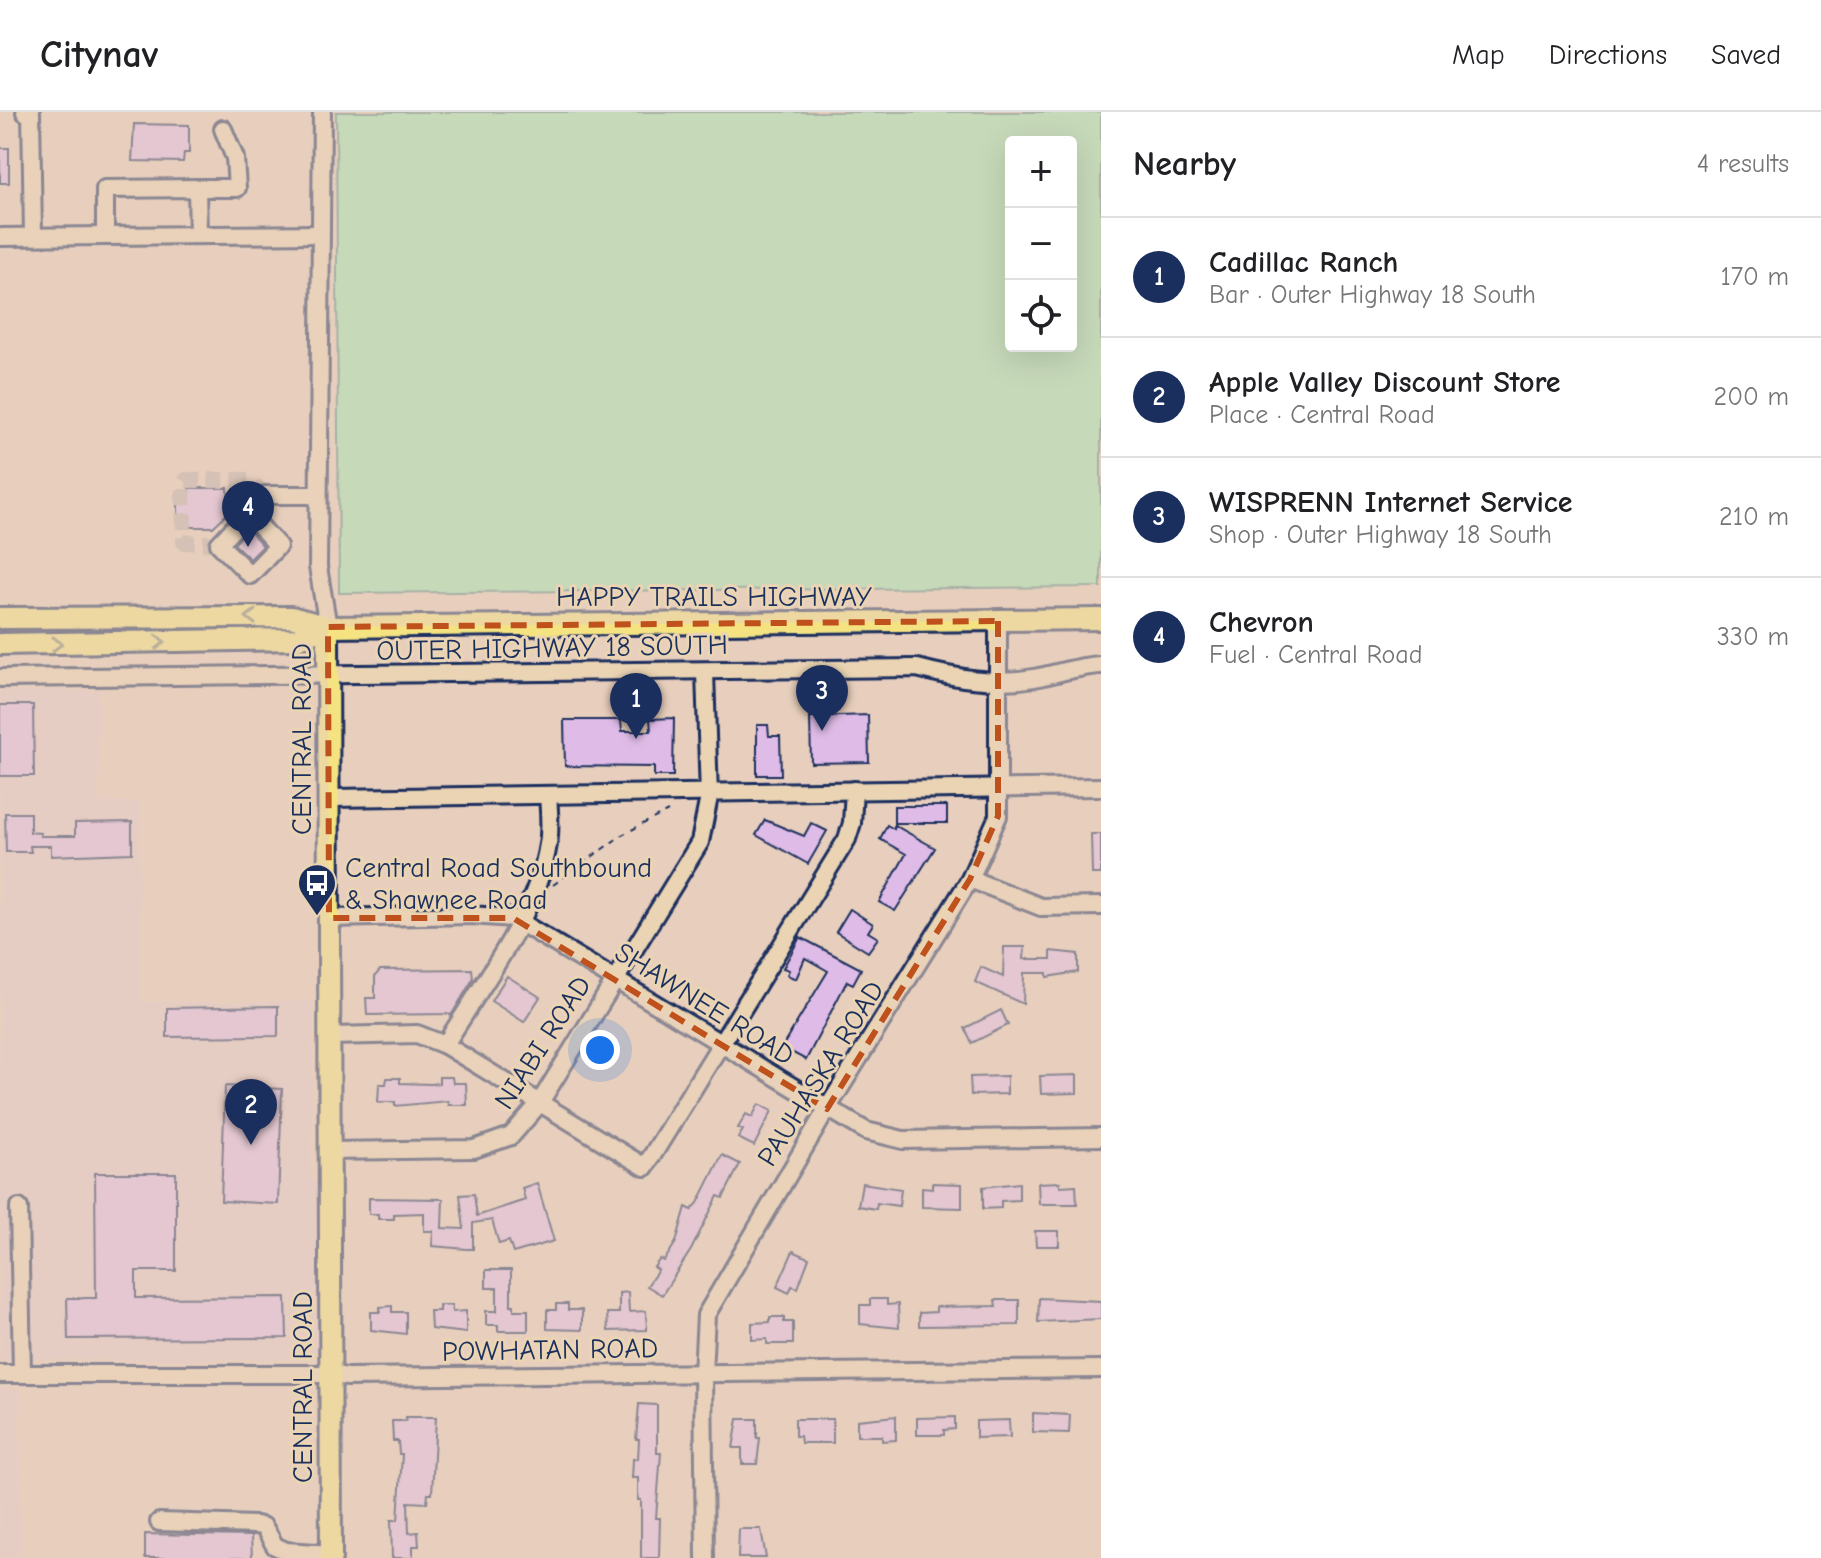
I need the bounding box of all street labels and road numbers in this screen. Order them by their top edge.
street label: HAPPY TRAILS HIGHWAY [556,581,872,613]
street label: OUTER HIGHWAY 18 SOUTH [376,629,728,667]
street label: CENTRAL ROAD [286,643,318,835]
street label: SHAWNEE ROAD [609,936,800,1072]
street label: NIABI ROAD [488,970,598,1115]
street label: PAUHASKA ROAD [751,975,891,1172]
street label: CENTRAL ROAD [287,1291,319,1483]
street label: POWHATAN ROAD [441,1332,659,1368]

